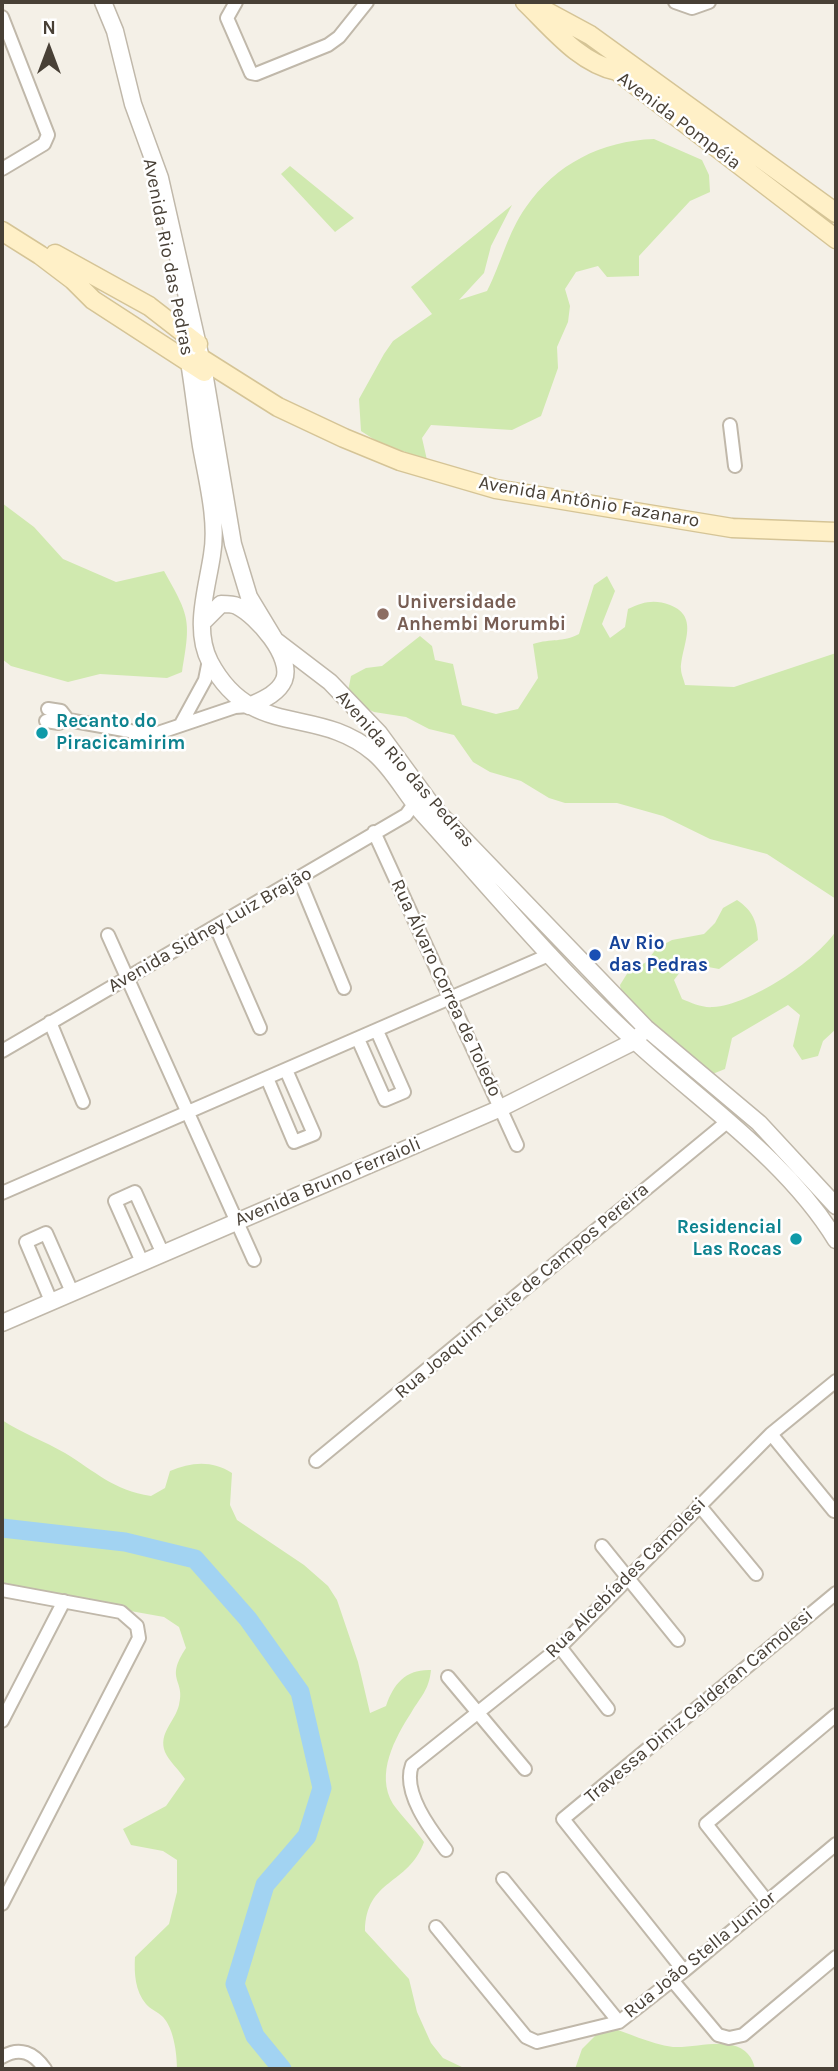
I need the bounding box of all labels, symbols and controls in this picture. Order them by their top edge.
north arrow [14,14,84,84]
text: N [42,17,56,39]
street label: Avenida Pompéia [613,67,745,175]
street label: Avenida Rio das Pedras [138,156,198,358]
street label: Avenida Antônio Fazanaro [477,471,701,533]
place label: Universidade Anhembi Morumbi [397,592,566,636]
marker: Universidade Anhembi Morumbi [375,606,391,622]
street label: Avenida Rio das Pedras [331,686,479,852]
place label: Recanto do Piracicamirim [56,711,185,755]
marker: Recanto do Piracicamirim [34,725,50,741]
street label: Avenida Sidney Luiz Brajão [104,862,316,998]
street label: Rua Álvaro Correa de Toledo [386,876,506,1100]
place label: Av Rio das Pedras [609,933,708,977]
marker: Av Rio das Pedras [587,947,603,963]
street label: Avenida Bruno Ferraioli [231,1132,425,1232]
street label: Rua Joaquim Leite de Campos Pereira [391,1178,653,1404]
place label: Residencial Las Rocas [677,1217,782,1261]
marker: Residencial Las Rocas [788,1231,804,1247]
street label: Rua Alcebíades Camolesi [541,1493,711,1663]
street label: Travessa Diniz Calderan Camolesi [580,1604,818,1808]
street label: Rua João Stella Junior [619,1887,781,2023]

